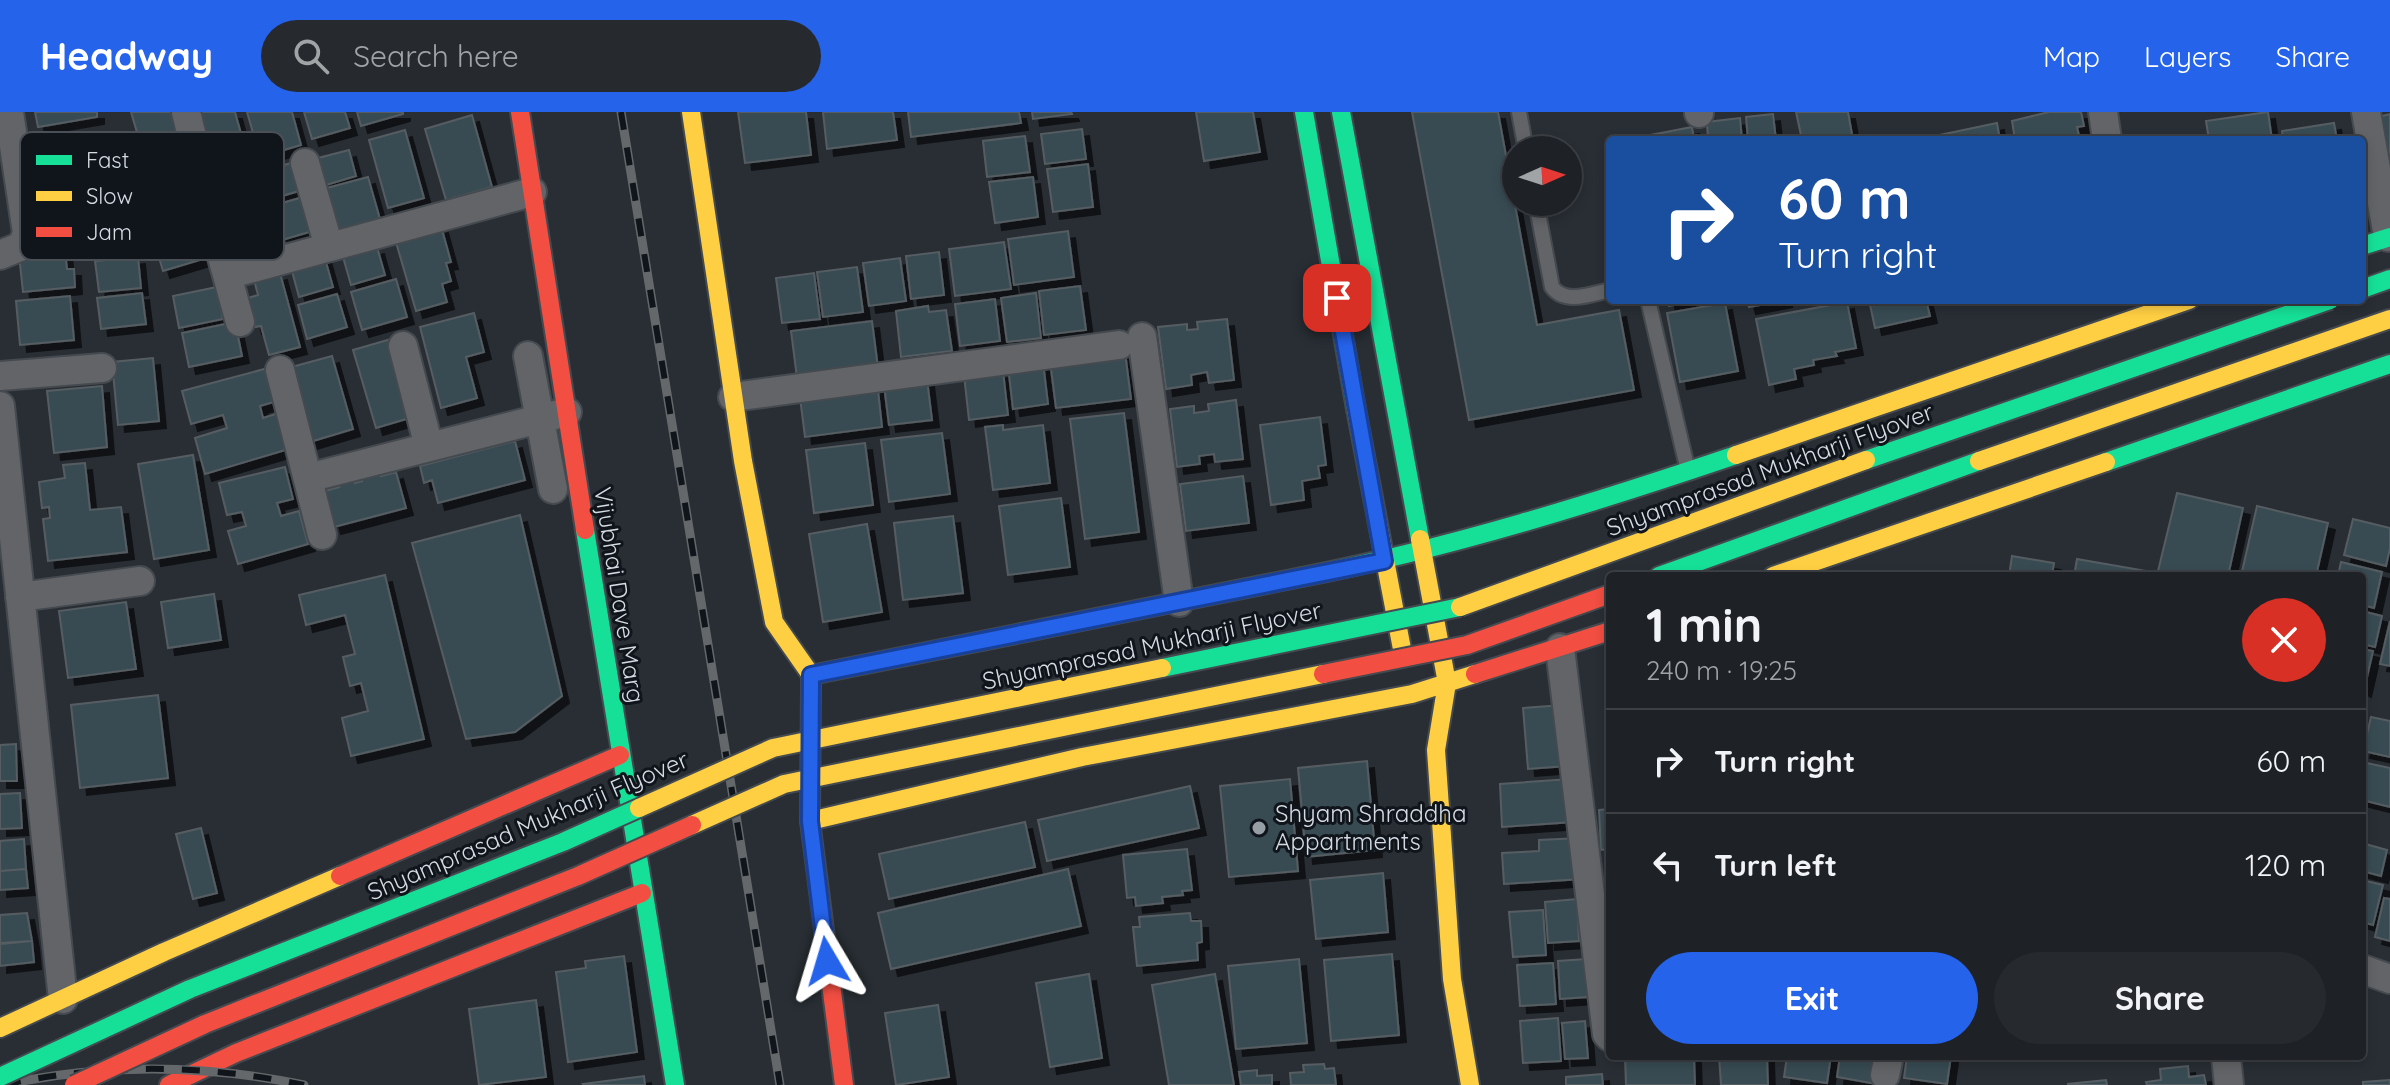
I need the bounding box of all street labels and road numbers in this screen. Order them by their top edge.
street label: Shyamprasad Mukharji Flyover [1602,396,1937,542]
street label: Vijubhai Dave Marg [588,485,652,705]
street label: Shyamprasad Mukharji Flyover [980,594,1324,696]
street label: Shyamprasad Mukharji Flyover [363,744,693,906]

